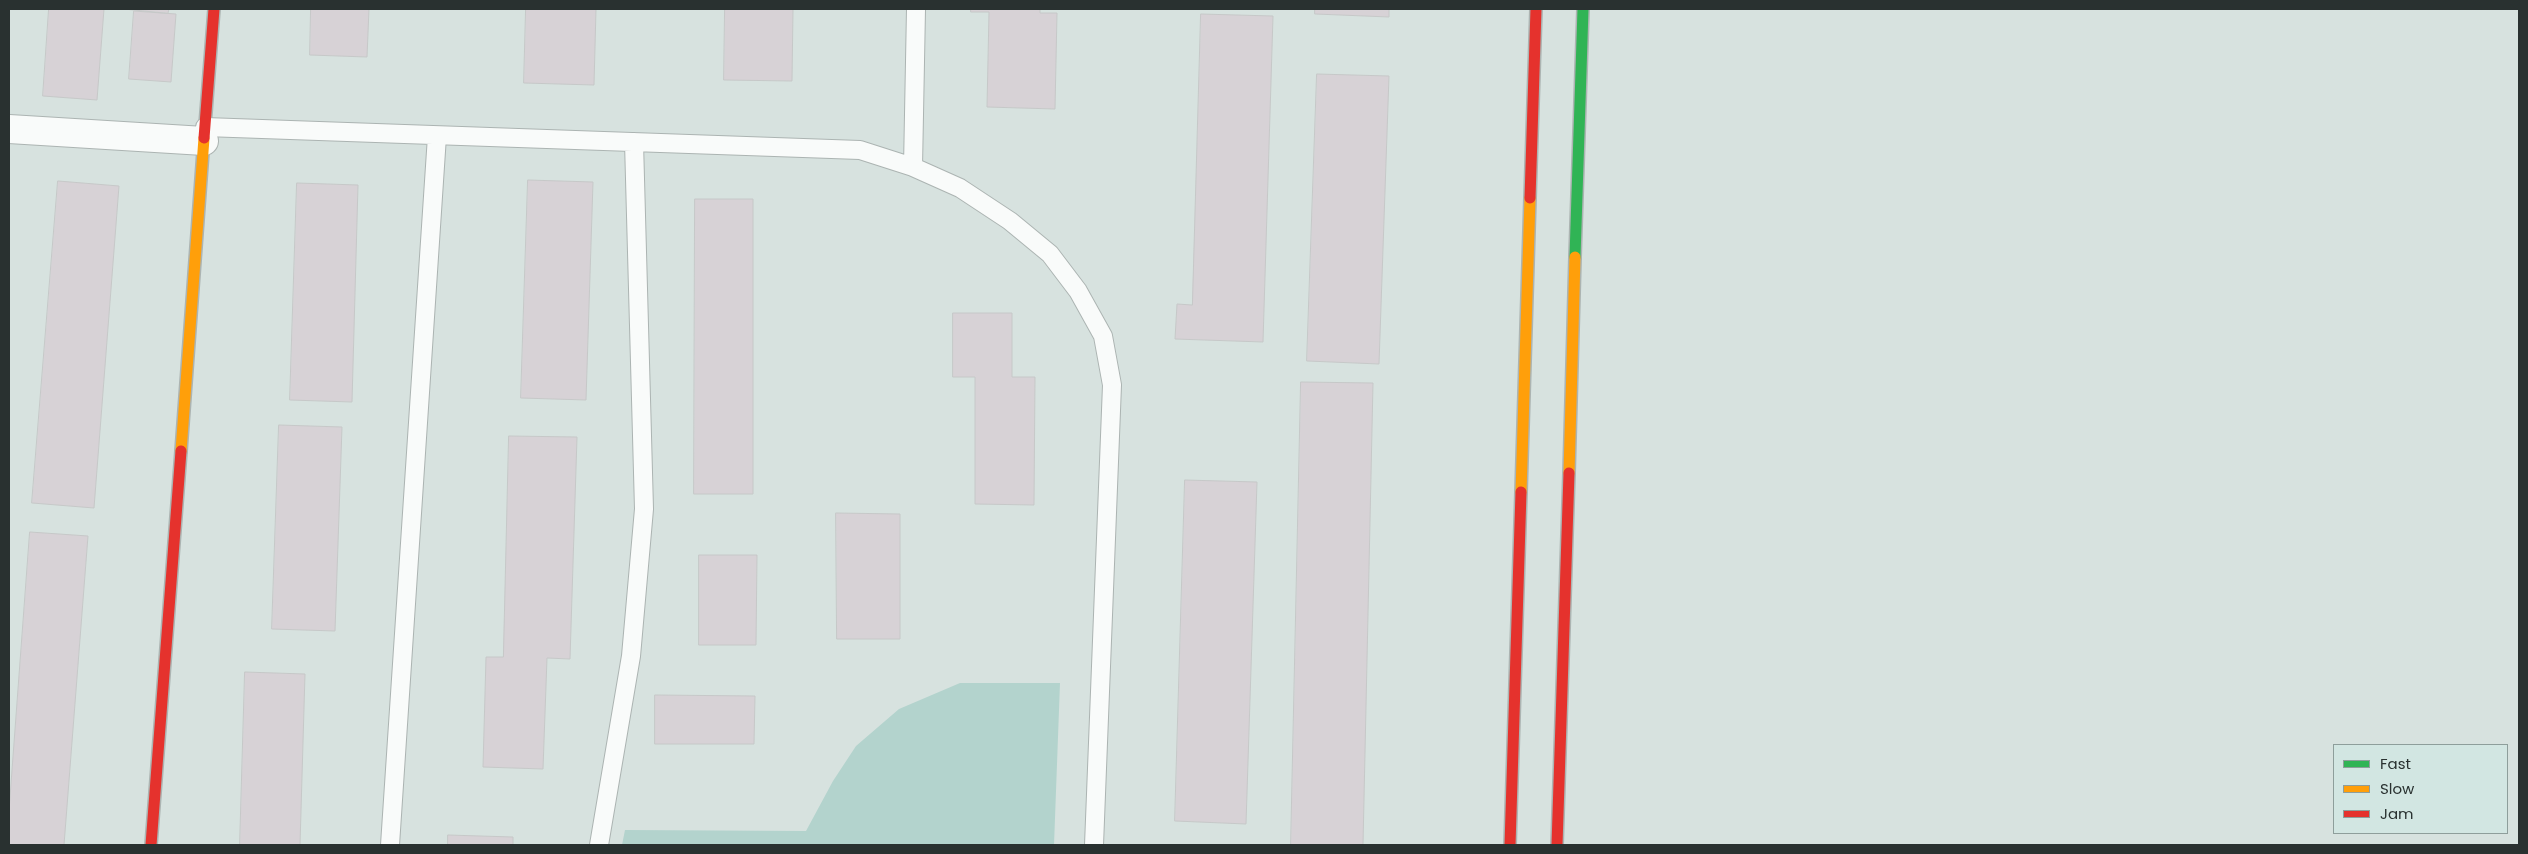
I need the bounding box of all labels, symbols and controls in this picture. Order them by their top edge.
legend [2333,744,2508,834]
text: Fast [2380,753,2411,774]
text: Slow [2380,778,2414,799]
text: Jam [2380,803,2414,824]

